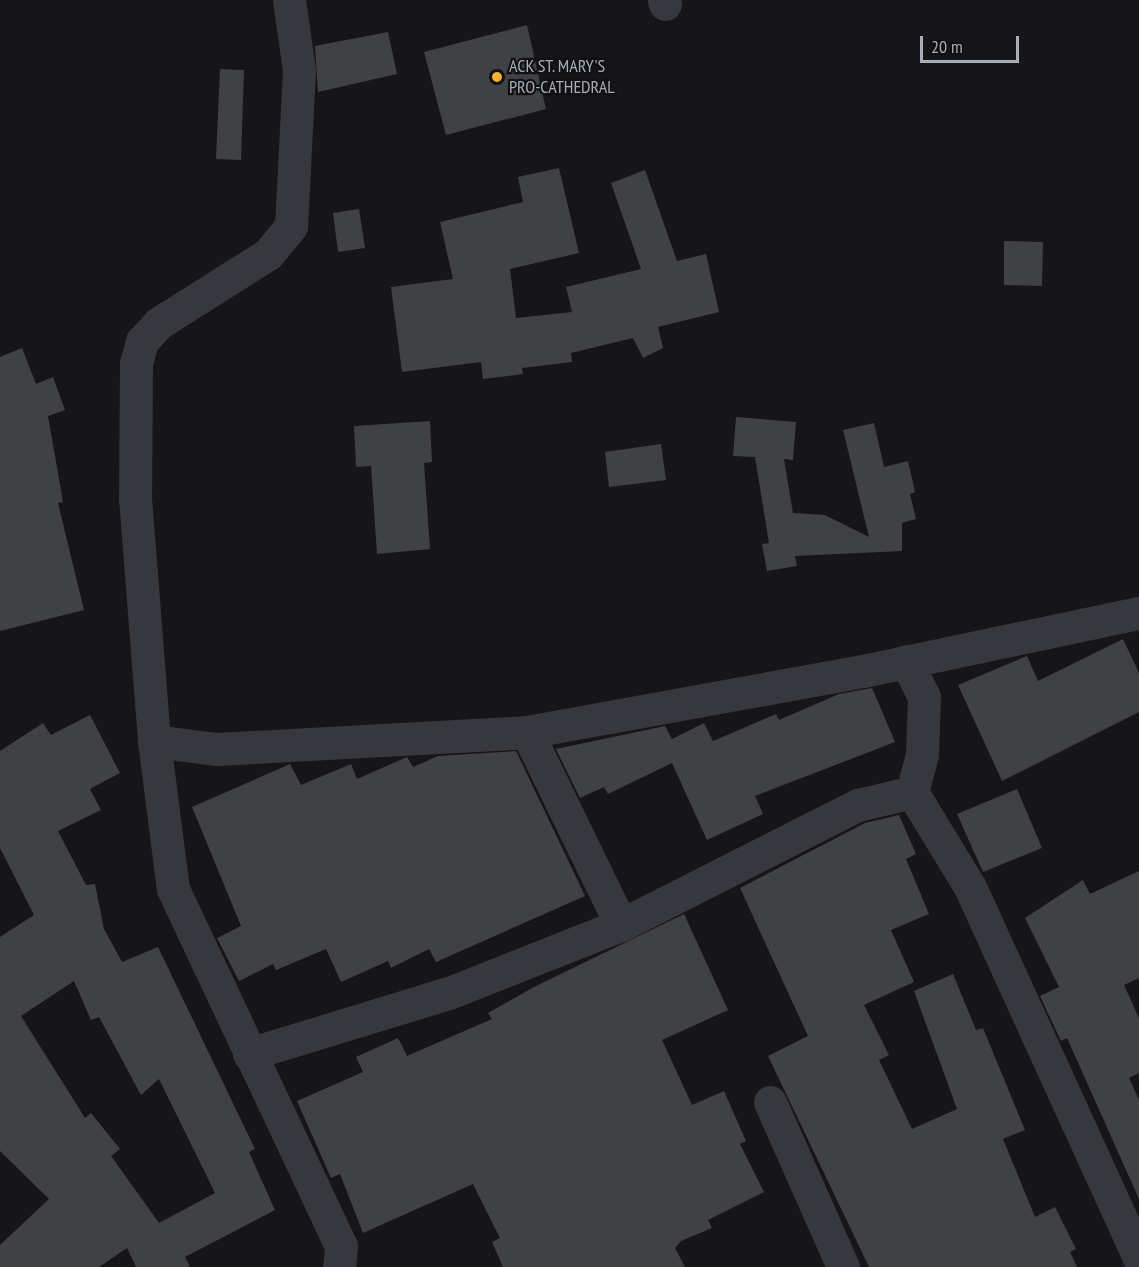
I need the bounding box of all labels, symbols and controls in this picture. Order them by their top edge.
scale bar [923,24,1022,62]
text: 20 m [931,35,963,58]
place label: ACK ST. MARY'S PRO-CATHEDRAL [509,56,615,98]
marker: ACK ST. MARY'S PRO-CATHEDRAL [490,70,504,84]

